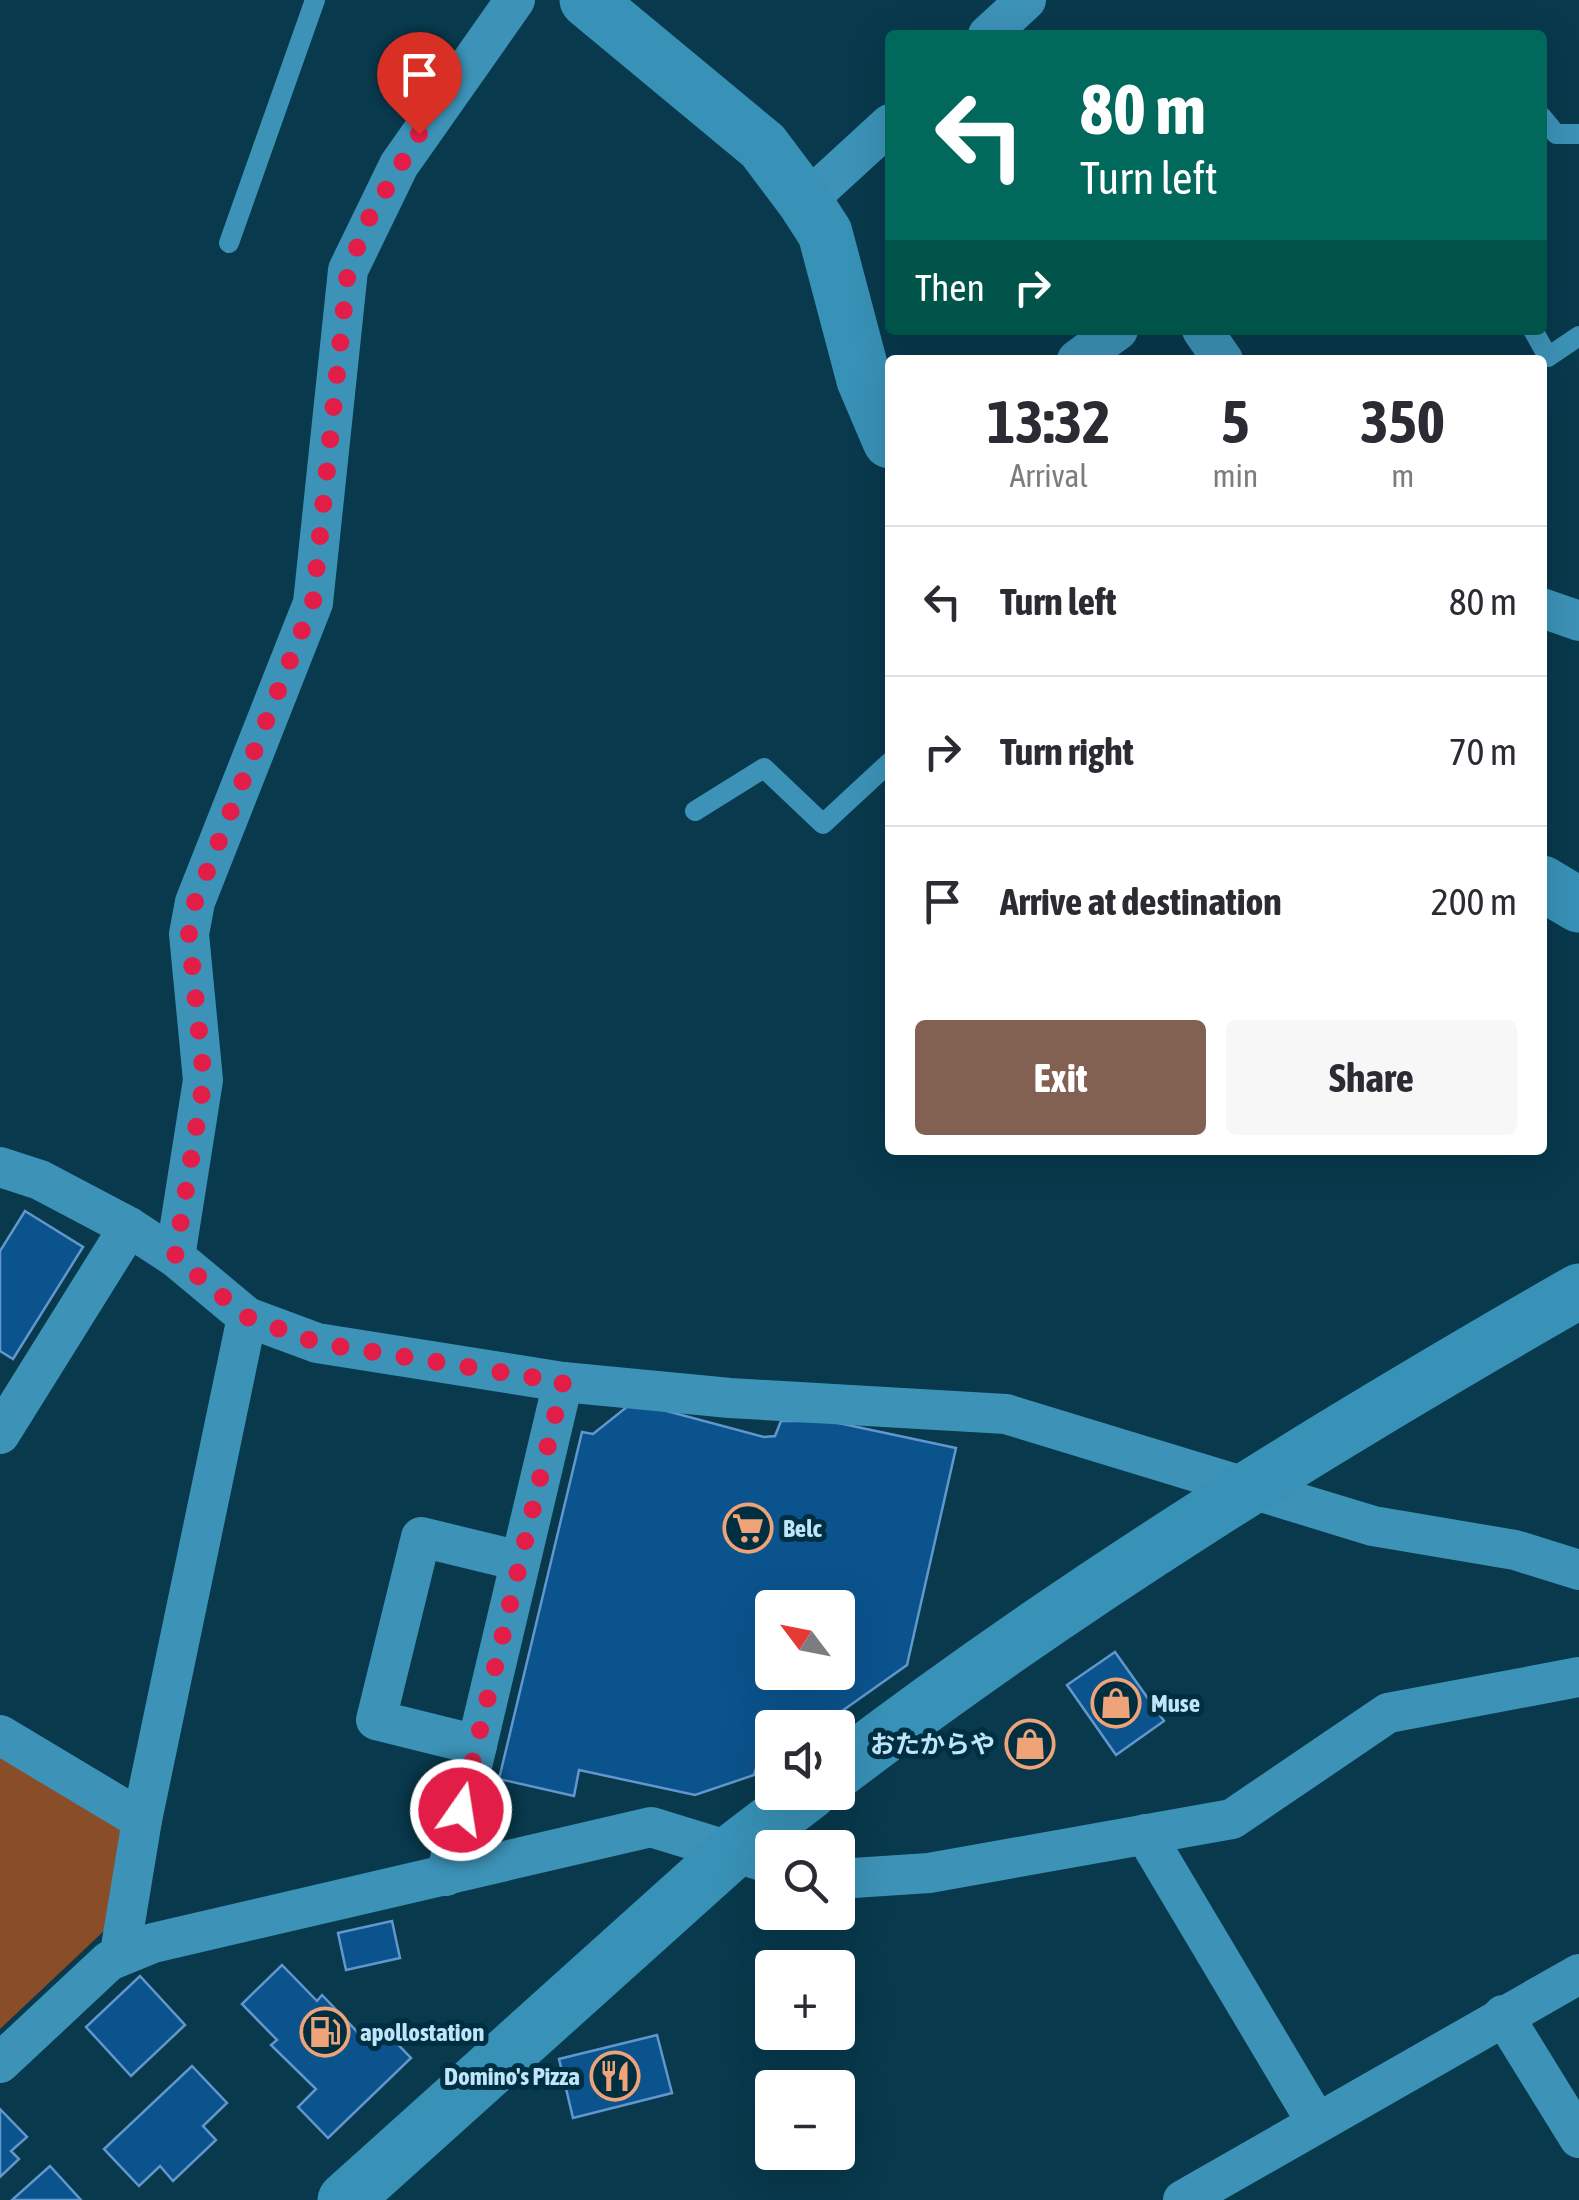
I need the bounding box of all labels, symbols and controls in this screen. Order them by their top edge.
pin [377,32,462,135]
icon: arrive [392,47,447,102]
text: 80 m [1080,69,1206,149]
icon: left [915,70,1045,200]
text: Turn left [1080,152,1218,204]
icon: right [1005,260,1060,315]
text: Then [915,266,985,309]
text: 13:32 [987,387,1110,456]
text: 5 [1221,387,1250,456]
text: 350 [1360,387,1445,456]
text: Arrival [1010,457,1088,494]
text: min [1212,457,1258,494]
text: m [1391,457,1414,494]
icon: left [915,574,970,629]
text: Turn left [1000,580,1116,623]
text: 80 m [1449,580,1517,623]
icon: right [915,724,970,779]
text: Turn right [1000,730,1134,773]
text: 70 m [1449,730,1517,773]
icon: arrive [915,874,970,929]
text: Arrive at destination [1000,880,1282,923]
text: 200 m [1431,880,1517,923]
button: Exit [915,1020,1206,1135]
button: Share [1226,1020,1517,1135]
supermarket icon: Belc [722,1502,774,1554]
place label: Belc [783,1514,823,1542]
north arrow [755,1590,855,1690]
map controls [755,1590,855,2170]
shop icon: Muse [1090,1677,1142,1729]
place label: Muse [1151,1689,1200,1717]
button: sound [755,1710,855,1810]
shop icon: おたからや [1004,1718,1056,1770]
place label: おたからや [870,1730,995,1758]
position arrow [409,1758,513,1862]
button: search [755,1830,855,1930]
button: + [755,1950,855,2050]
fuel station icon: apollostation [299,2006,351,2058]
place label: apollostation [360,2018,484,2046]
restaurant icon: Domino's Pizza [589,2050,641,2102]
place label: Domino's Pizza [444,2062,580,2090]
button: − [755,2070,855,2170]

